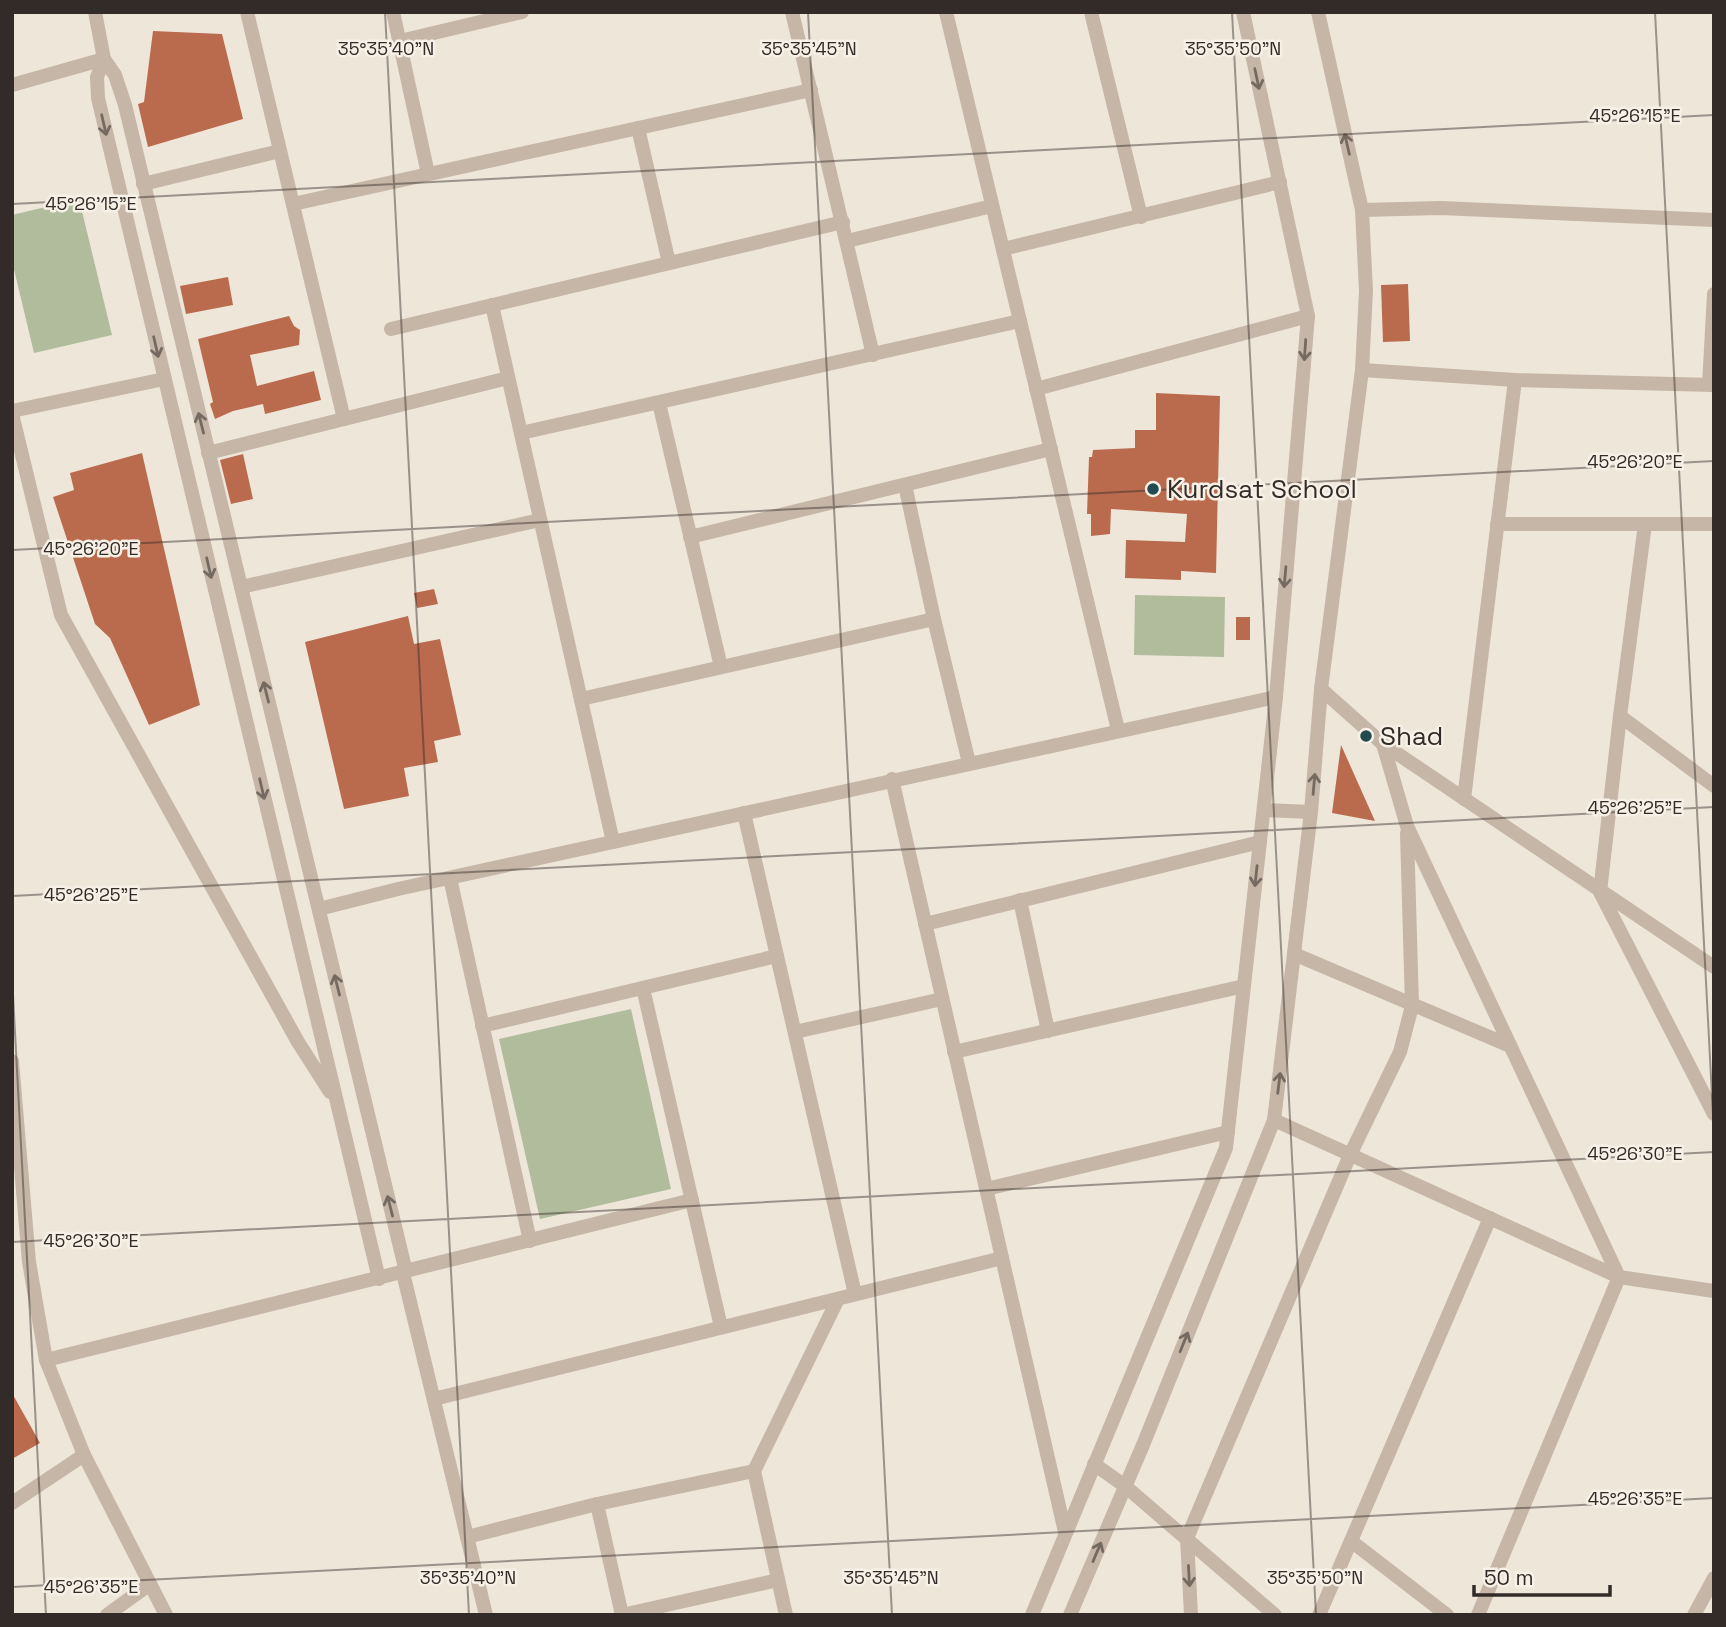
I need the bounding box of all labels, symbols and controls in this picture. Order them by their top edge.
text: 35°35'40"N [338,37,434,60]
text: 35°35'45"N [761,37,857,60]
text: 35°35'50"N [1185,37,1281,60]
one-way arrow [1251,67,1265,90]
text: 45°26'15"E [1589,104,1681,127]
one-way arrow [98,113,111,136]
one-way arrow [1340,133,1353,155]
text: 45°26'15"E [45,192,137,215]
one-way arrow [150,335,163,358]
one-way arrow [1299,338,1312,361]
one-way arrow [194,412,207,435]
text: 45°26'20"E [1587,450,1683,473]
place label: Kurdsat School [1167,472,1357,506]
marker: Kurdsat School [1145,481,1161,497]
text: 45°26'20"E [43,537,139,560]
one-way arrow [203,556,216,579]
one-way arrow [1279,565,1292,587]
one-way arrow [259,681,272,704]
place label: Shad [1380,719,1443,753]
marker: Shad [1358,728,1374,744]
one-way arrow [1308,774,1321,796]
one-way arrow [256,777,269,800]
text: 45°26'25"E [1588,796,1682,819]
one-way arrow [1249,864,1262,887]
text: 45°26'25"E [44,883,138,906]
one-way arrow [330,974,343,997]
one-way arrow [1272,1072,1285,1095]
text: 45°26'30"E [1587,1142,1683,1165]
one-way arrow [383,1195,396,1218]
text: 45°26'30"E [43,1229,139,1252]
one-way arrow [1179,1332,1192,1353]
text: 45°26'35"E [1588,1487,1682,1510]
one-way arrow [1091,1542,1104,1563]
scale bar [1474,1554,1610,1598]
text: 50 m [1484,1564,1534,1591]
one-way arrow [1183,1565,1196,1588]
text: 35°35'40"N [420,1566,516,1589]
text: 35°35'45"N [843,1566,939,1589]
text: 35°35'50"N [1267,1566,1363,1589]
text: 45°26'35"E [44,1575,138,1598]

